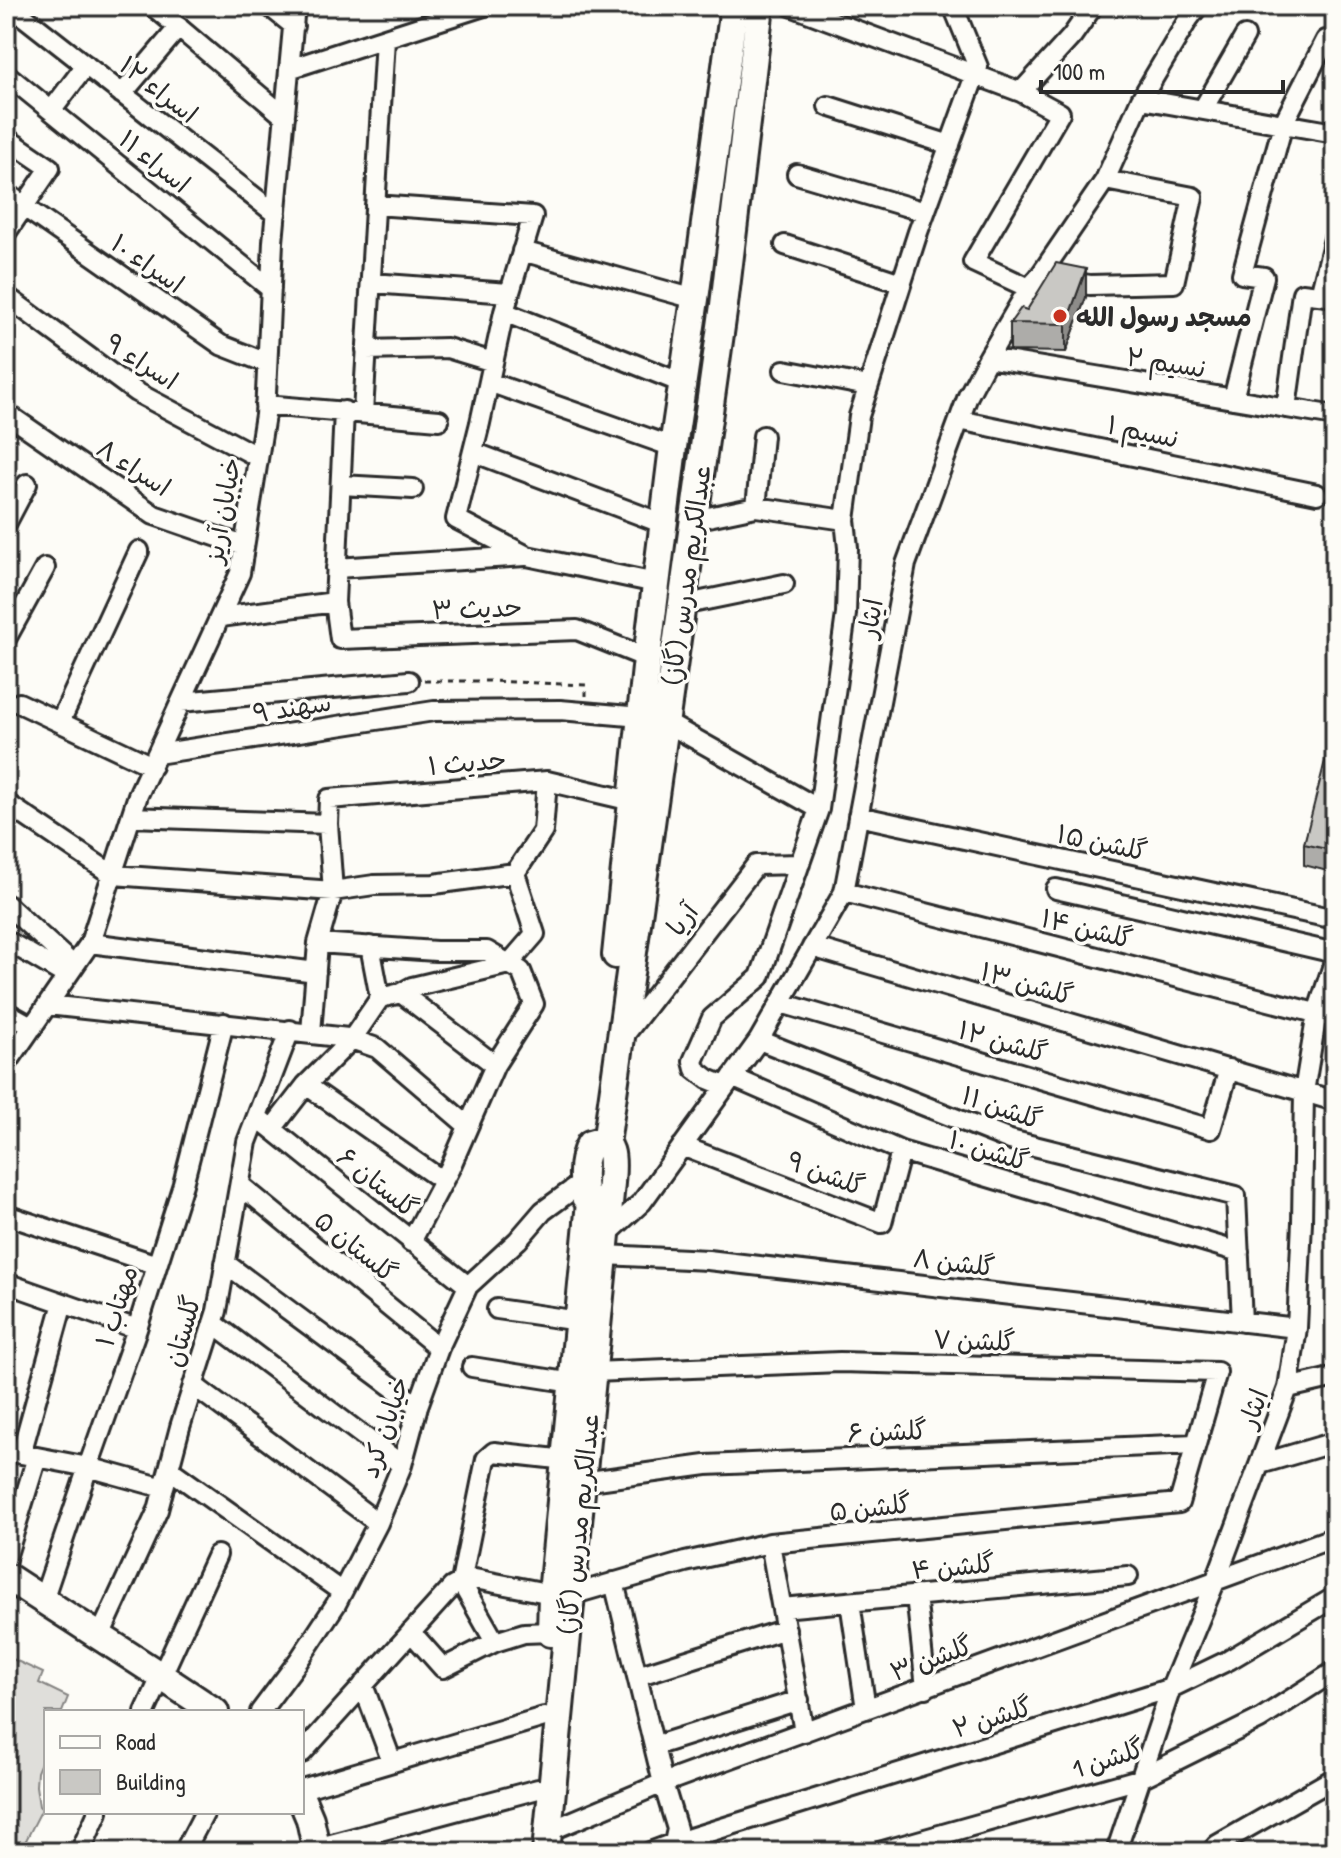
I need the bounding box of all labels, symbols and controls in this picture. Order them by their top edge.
scale bar [1041,44,1283,94]
street label: اسراء ۱۲ [112,47,206,131]
text: 100 m [1053,55,1105,87]
street label: اسراء ۱۱ [112,121,198,201]
street label: اسراء ۱۰ [105,225,191,301]
place label: مسجد رسول الله [1076,299,1252,334]
marker: مسجد رسول الله [1051,307,1069,325]
street label: اسراء ۹ [99,325,185,397]
street label: نسیم ۲ [1123,338,1208,389]
street label: نسیم ۱ [1103,406,1182,459]
street label: اسراء ۸ [90,430,178,504]
street label: خیابان آریز [195,454,248,568]
street label: عبدالکریم مدرس (گاز) [653,462,722,688]
street label: حدیث ۳ [431,589,523,627]
street label: ایثار [849,596,891,642]
street label: سهند ۹ [250,684,334,730]
street label: حدیث ۱ [426,741,508,783]
street label: گلشن ۱۵ [1054,815,1150,869]
street label: آریا [658,894,707,943]
street label: گلشن ۱۴ [1038,900,1136,956]
street label: گلشن ۱۳ [977,953,1077,1013]
street label: گلشن ۱۲ [954,1012,1052,1070]
street label: گلشن ۱۱ [957,1077,1047,1137]
street label: گلشن ۱۰ [945,1121,1033,1179]
street label: گلستان ۶ [330,1139,426,1225]
street label: گلشن ۹ [782,1142,870,1204]
street label: گلستان ۵ [307,1202,405,1290]
street label: گلشن ۸ [911,1240,997,1284]
street label: مهتاب ۱ [86,1261,146,1351]
street label: گلستان [155,1291,209,1371]
street label: گلشن ۷ [932,1321,1016,1359]
street label: خیابان کرد [351,1372,417,1482]
street label: ایثار [1229,1384,1276,1434]
street label: عبدالکریم مدرس (گاز) [549,1412,610,1637]
street label: گلشن ۶ [846,1412,928,1450]
street label: گلشن ۵ [827,1485,913,1529]
street label: گلشن ۴ [910,1545,996,1587]
street label: گلشن ۳ [885,1627,977,1689]
street label: گلشن ۲ [948,1688,1036,1746]
legend [44,1710,304,1814]
text: Road [116,1725,155,1757]
street label: گلشن 1 [1068,1730,1148,1786]
text: Building [116,1765,186,1797]

